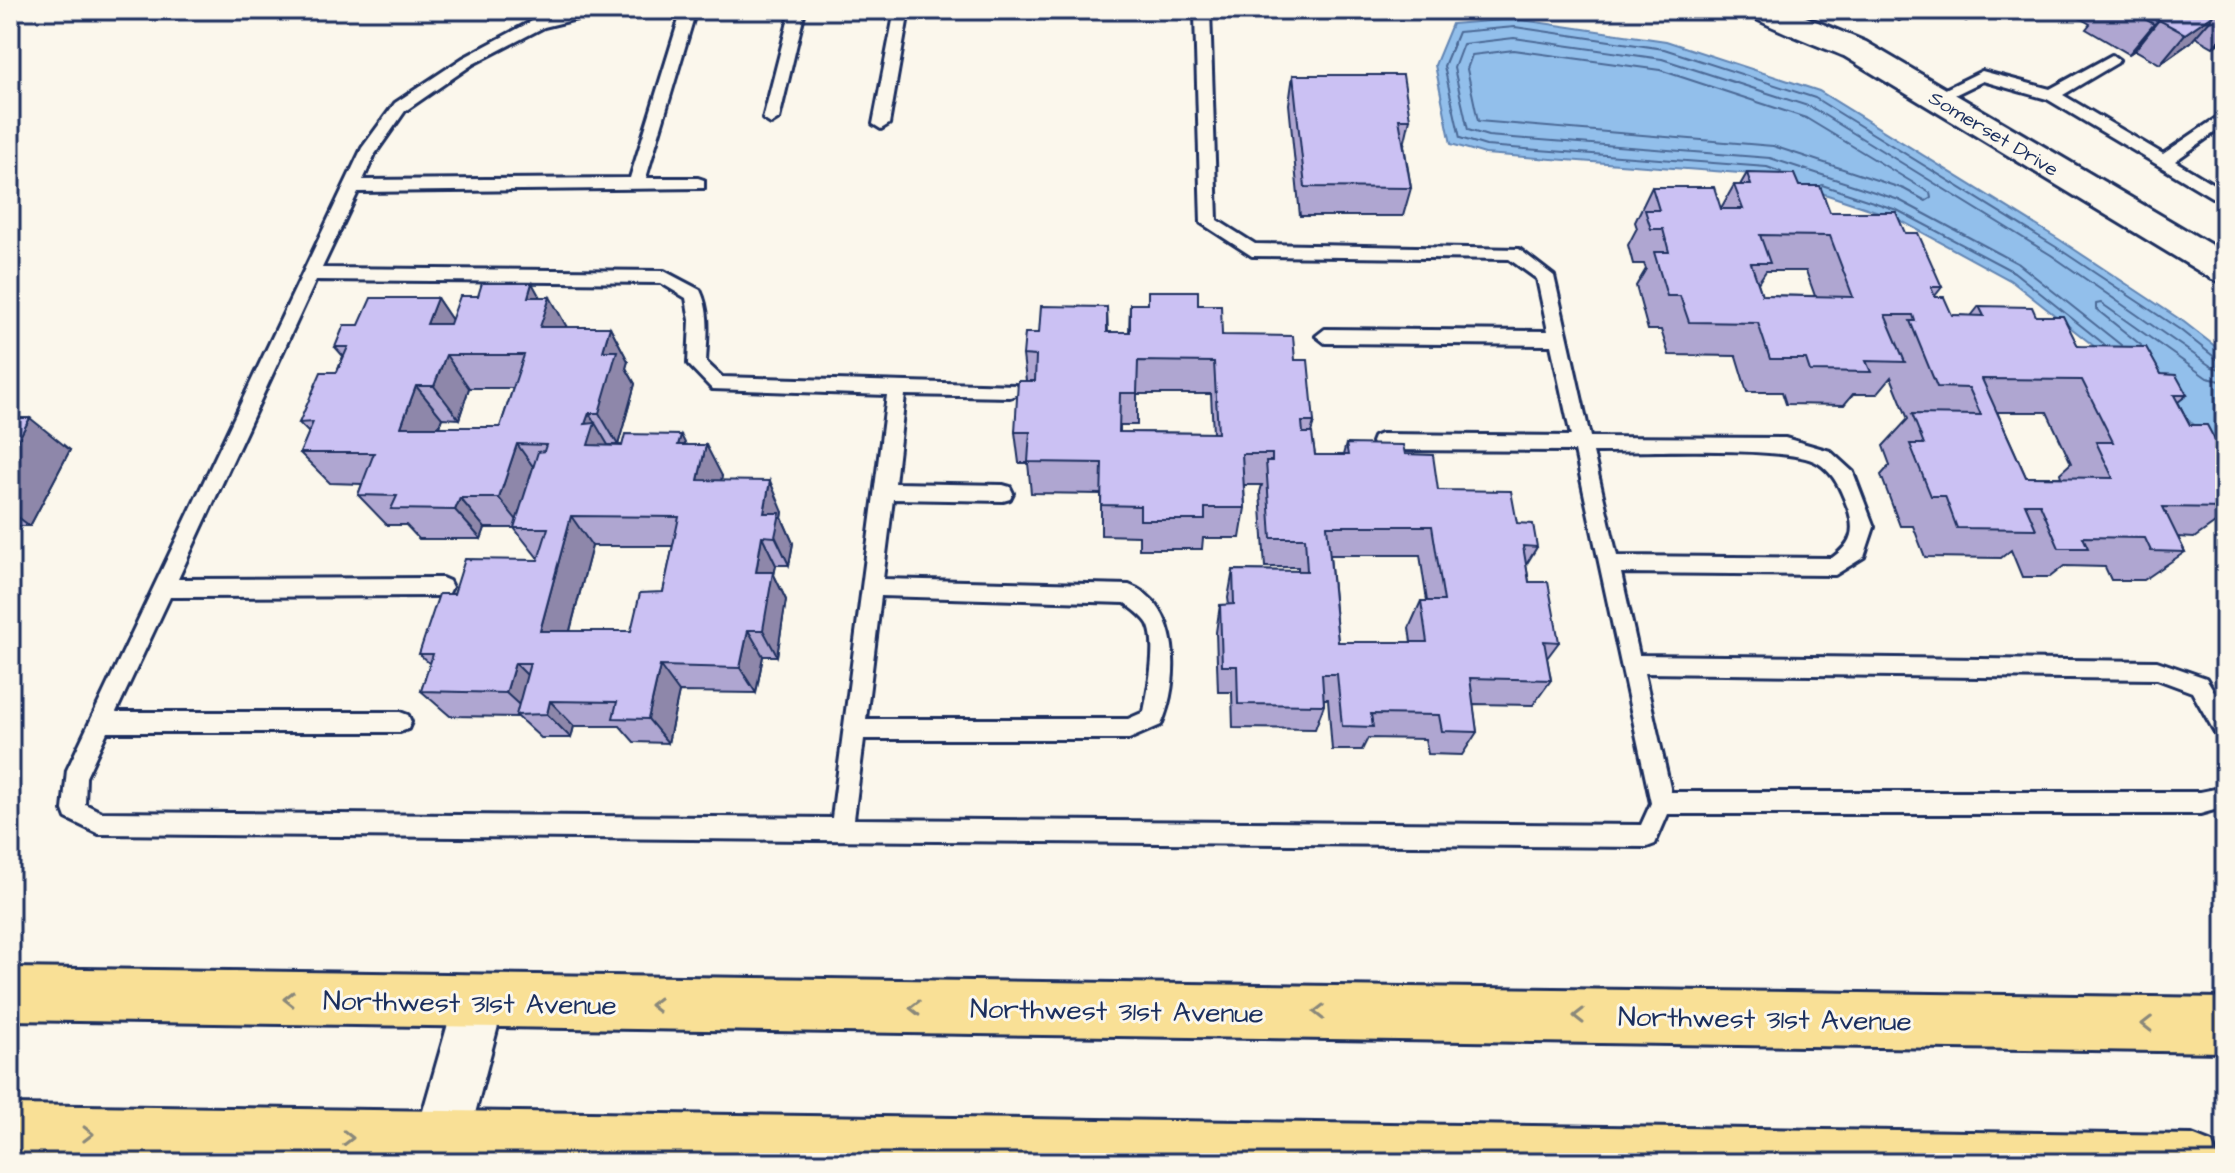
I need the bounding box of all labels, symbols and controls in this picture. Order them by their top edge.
street label: Somerset Drive [1923,84,2064,184]
street label: Northwest 31st Avenue [323,981,617,1026]
street label: Northwest 31st Avenue [970,989,1264,1034]
one-way arrow [282,991,295,1008]
one-way arrow [648,996,661,1014]
street label: Northwest 31st Avenue [1618,997,1912,1042]
one-way arrow [908,999,921,1017]
one-way arrow [1312,1003,1325,1021]
one-way arrow [1572,1007,1585,1024]
one-way arrow [2140,1015,2153,1033]
one-way arrow [82,1125,95,1143]
one-way arrow [342,1129,355,1147]

